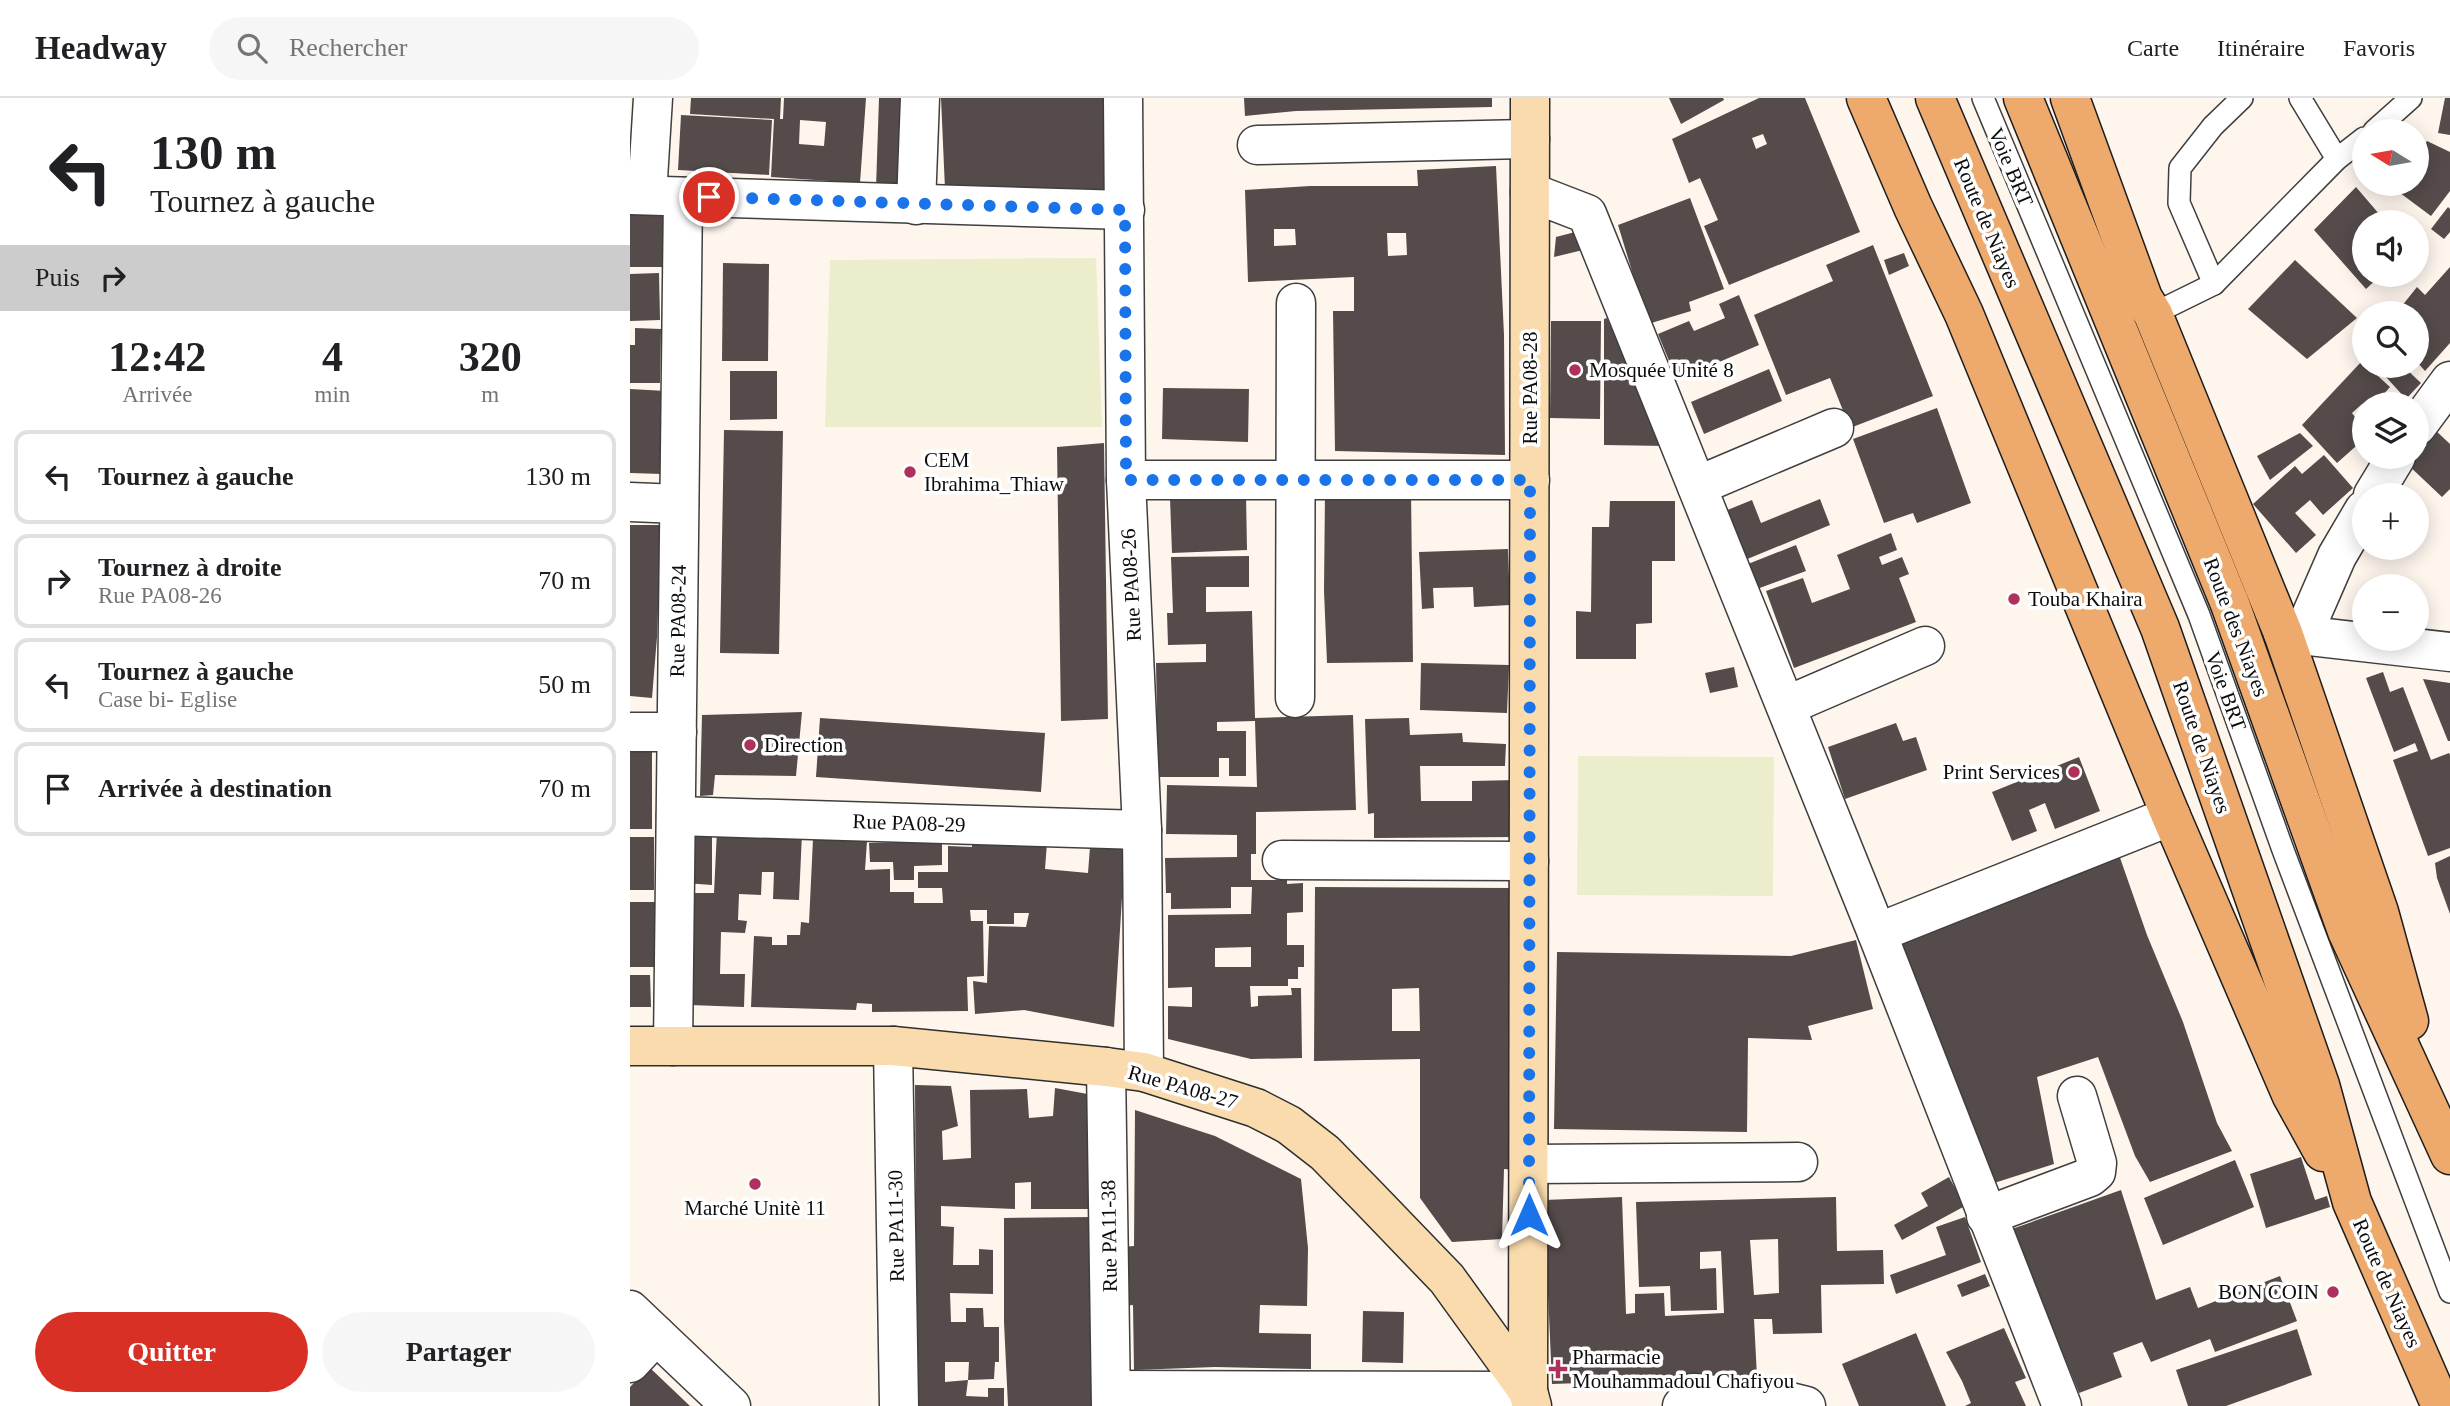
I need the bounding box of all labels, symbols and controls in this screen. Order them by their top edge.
search box [209,17,699,80]
icon: search [233,29,271,67]
text: Headway [35,30,167,66]
text: Rechercher [289,33,407,62]
text: Carte [2127,35,2179,61]
text: Itinéraire [2217,35,2305,61]
text: Favoris [2343,35,2415,61]
north arrow [2352,119,2429,196]
map controls [2352,119,2429,651]
street label: Voie BRT [1984,124,2038,210]
text: 130 m [150,125,277,180]
icon: left [35,126,126,217]
street label: Route de Niayes [1949,154,2025,292]
pin [679,167,739,227]
icon: arrive [690,178,728,216]
text: Tournez à gauche [150,183,375,219]
button: sound [2352,210,2429,287]
icon: right [94,259,132,297]
text: Puis [35,263,80,292]
button: search [2352,301,2429,378]
street label: Rue PA08-28 [1518,332,1542,445]
text: 12:42 [108,334,206,380]
text: 4 [322,334,343,380]
text: 320 [459,334,522,380]
place label: Mosquée Unité 8 [1589,358,1734,382]
marker: Mosquée Unité 8 [1567,362,1583,378]
text: Arrivée [122,382,192,407]
text: min [315,382,350,407]
text: m [481,382,499,407]
button: layers [2352,392,2429,469]
place label: CEM Ibrahima_Thiaw [924,448,1065,496]
icon: left [39,458,77,496]
text: Tournez à gauche [98,462,294,491]
text: 130 m [525,462,591,491]
marker: CEM Ibrahima_Thiaw [902,464,918,480]
button: + [2352,483,2429,560]
street label: Rue PA08-26 [1116,528,1146,642]
text: Tournez à droite [98,553,281,582]
street label: Route des Niayes [2198,554,2274,700]
icon: right [39,562,77,600]
street label: Rue PA08-24 [665,564,691,678]
text: 70 m [538,566,591,595]
button: − [2352,574,2429,651]
text: Rue PA08-26 [98,583,222,608]
place label: Touba Khaira [2028,587,2143,611]
marker: Touba Khaira [2006,591,2022,607]
street label: Voie BRT [2201,648,2252,734]
text: Tournez à gauche [98,657,294,686]
icon: left [39,666,77,704]
text: 50 m [538,670,591,699]
street label: Route de Niayes [2168,677,2236,817]
text: Case bi- Eglise [98,687,237,712]
place label: Direction [764,733,844,757]
marker: Direction [742,737,758,753]
place label: Print Services [1943,760,2060,784]
marker: Print Services [2066,764,2082,780]
icon: arrive [39,770,77,808]
text: Arrivée à destination [98,774,332,803]
text: 70 m [538,774,591,803]
street label: Rue PA08-29 [852,809,966,837]
street label: Rue PA08-27 [1125,1060,1241,1114]
street label: Rue PA11-30 [883,1170,909,1282]
marker: Marché Unitè 11 [747,1176,763,1192]
position arrow [1492,1178,1566,1252]
street label: Rue PA11-38 [1096,1180,1122,1292]
place label: Marché Unitè 11 [684,1196,826,1220]
street label: Route de Niayes [2348,1215,2426,1351]
place label: BON COIN [2218,1280,2319,1304]
marker: BON COIN [2325,1284,2341,1300]
button: Quitter [35,1312,308,1392]
button: Partager [322,1312,595,1392]
place label: Pharmacie Mouhammadoul Chafiyou [1572,1345,1795,1393]
marker: Pharmacie Mouhammadoul Chafiyou [1550,1361,1566,1377]

